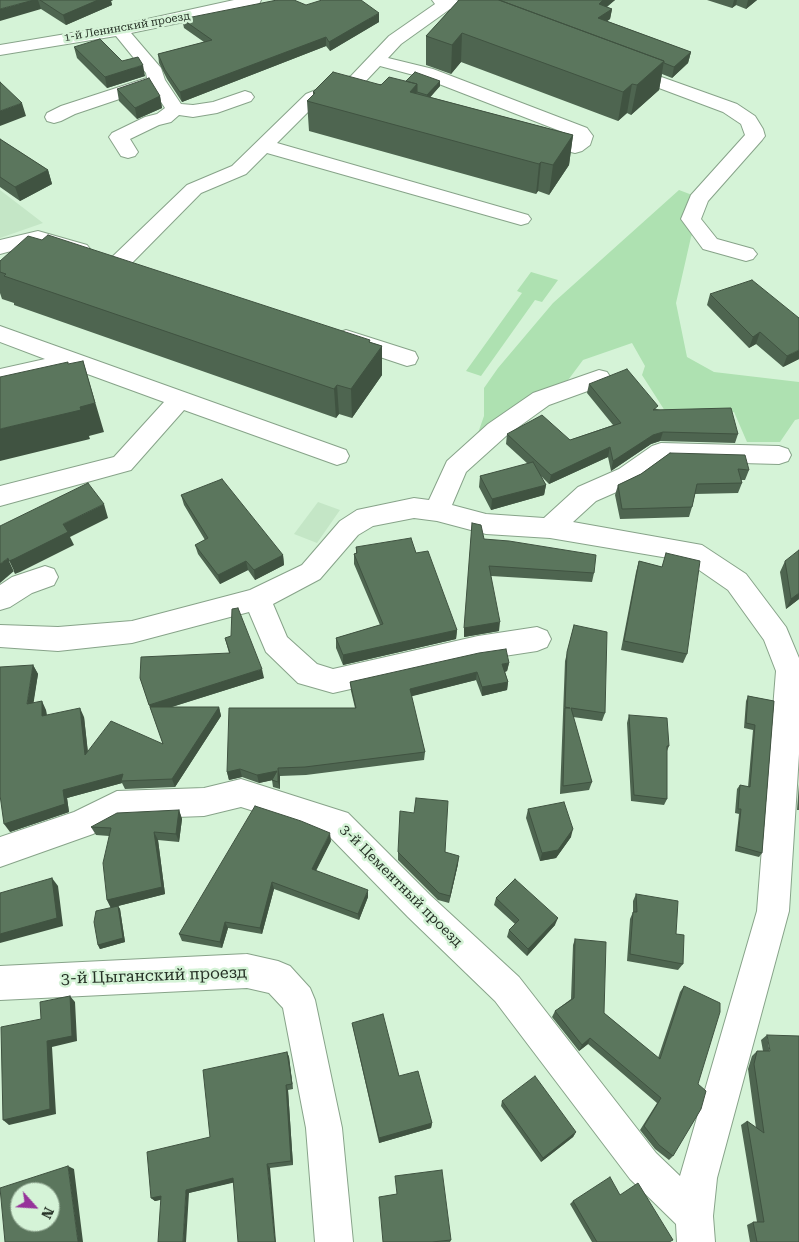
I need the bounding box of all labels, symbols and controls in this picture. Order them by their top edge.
street label: 1-й Ленинский проезд [63,9,191,45]
street label: 3-й Цементный проезд [336,821,466,951]
street label: 3-й Цыганский проезд [61,963,247,989]
north arrow [10,1182,60,1232]
text: N [38,1205,57,1221]

